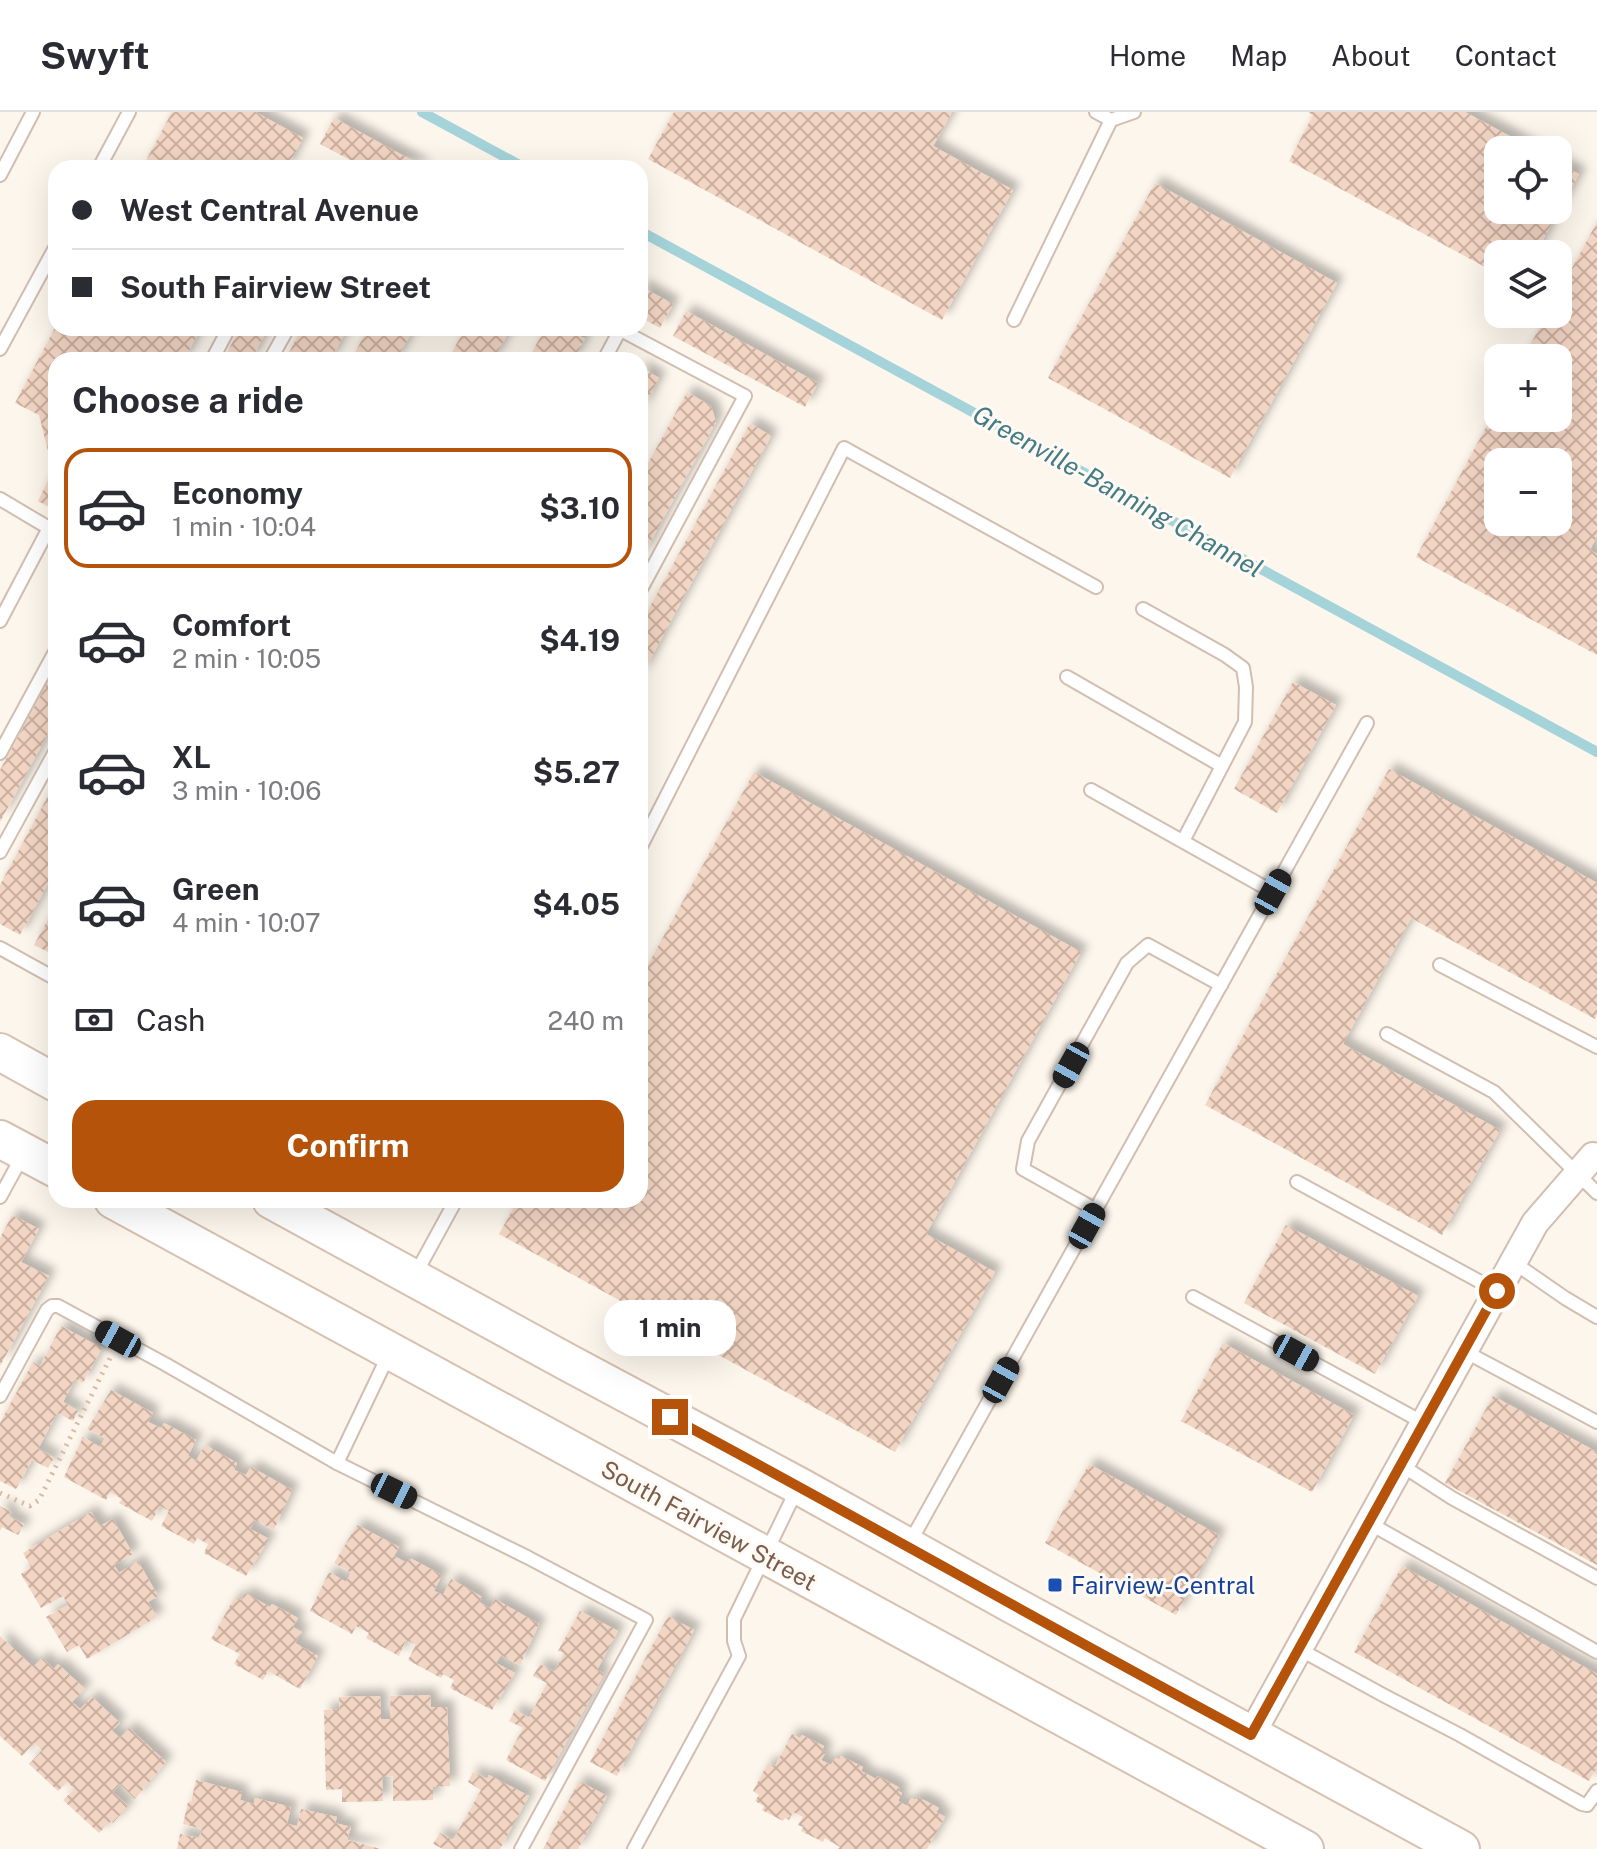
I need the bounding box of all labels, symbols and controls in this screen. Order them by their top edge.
text: Swyft [40,33,150,78]
text: Home [1109,39,1186,72]
text: Map [1230,39,1287,72]
text: About [1331,39,1411,72]
text: Contact [1455,39,1557,72]
map controls [1484,136,1572,536]
button: locate [1484,136,1572,224]
text: West Central Avenue [120,192,419,228]
button: layers [1484,240,1572,328]
text: South Fairview Street [120,269,431,305]
button: + [1484,344,1572,432]
text: Choose a ride [72,379,304,421]
water label: Greenville-Banning Channel [968,398,1268,584]
button: − [1484,448,1572,536]
icon: car [76,472,148,544]
text: Economy [172,475,303,511]
text: $3.10 [539,490,620,526]
text: 1 min · 10:04 [172,511,316,542]
icon: car [76,604,148,676]
text: Comfort [172,607,291,643]
text: $4.19 [539,622,620,658]
text: 2 min · 10:05 [172,643,321,674]
icon: car [76,736,148,808]
text: XL [172,739,211,775]
text: $5.27 [533,754,620,790]
text: 3 min · 10:06 [172,775,322,806]
car [1251,865,1295,919]
icon: car [76,868,148,940]
text: Green [172,871,259,907]
text: $4.05 [532,886,620,922]
text: 4 min · 10:07 [172,907,321,938]
icon: cash [72,998,116,1042]
text: Cash [136,1002,205,1038]
text: 240 m [547,1005,624,1036]
car [1049,1038,1093,1092]
button: Confirm [72,1100,624,1192]
car [1065,1199,1109,1253]
route start [1479,1273,1515,1309]
callout: 1 min [604,1301,736,1357]
text: 1 min [639,1312,701,1343]
car [91,1317,145,1361]
car [1269,1331,1323,1375]
car [979,1353,1023,1407]
route end [652,1399,688,1435]
street label: South Fairview Street [597,1454,821,1596]
car [367,1470,421,1512]
place label: Fairview-Central [1071,1571,1255,1599]
marker: Fairview-Central [1046,1576,1064,1594]

